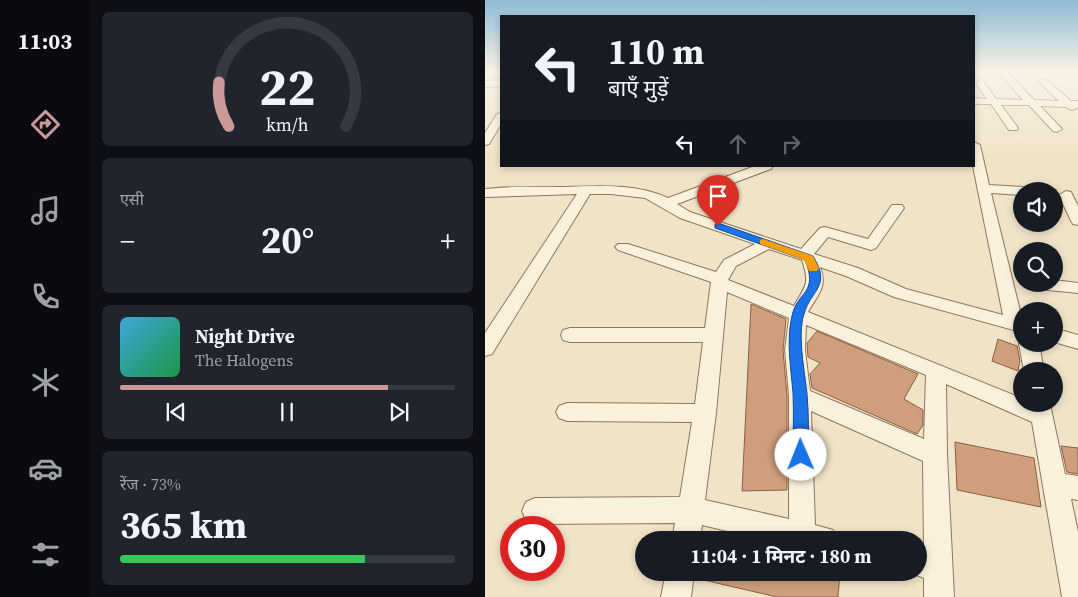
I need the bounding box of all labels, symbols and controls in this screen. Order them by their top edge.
text: 11:03 [18,26,72,56]
text: 110 m [608,28,704,76]
icon: left [525,35,590,100]
text: 22 [259,51,316,122]
text: बाएँ मुड़ें [608,73,668,103]
icon: directions [28,107,63,142]
text: km/h [266,112,309,137]
icon: left [671,130,699,158]
icon: ahead [724,130,752,158]
icon: right [777,130,805,158]
pin [697,175,739,226]
icon: arrive [704,182,732,210]
map controls [1013,182,1063,412]
button: sound [1013,182,1063,232]
text: एसी [120,188,144,210]
icon: music [28,193,63,228]
text: 20° [261,214,314,266]
text: − [120,222,135,260]
text: + [440,222,455,260]
button: search [1013,242,1063,292]
icon: phone [28,279,63,314]
button: + [1013,302,1063,352]
text: Night Drive [195,323,295,349]
text: The Halogens [195,349,293,371]
button: − [1013,362,1063,412]
icon: climate [28,365,63,400]
icon: previous [162,398,190,426]
icon: pause [273,398,301,426]
icon: next [385,398,413,426]
position arrow [774,428,826,480]
icon: car [28,451,63,486]
text: रेंज · 73% [120,473,181,495]
text: 365 km [120,499,247,551]
speed limit sign: 30 [500,516,565,581]
icon: filters [28,537,63,572]
text: 11:04 · 1 मिनट · 180 m [691,543,872,569]

